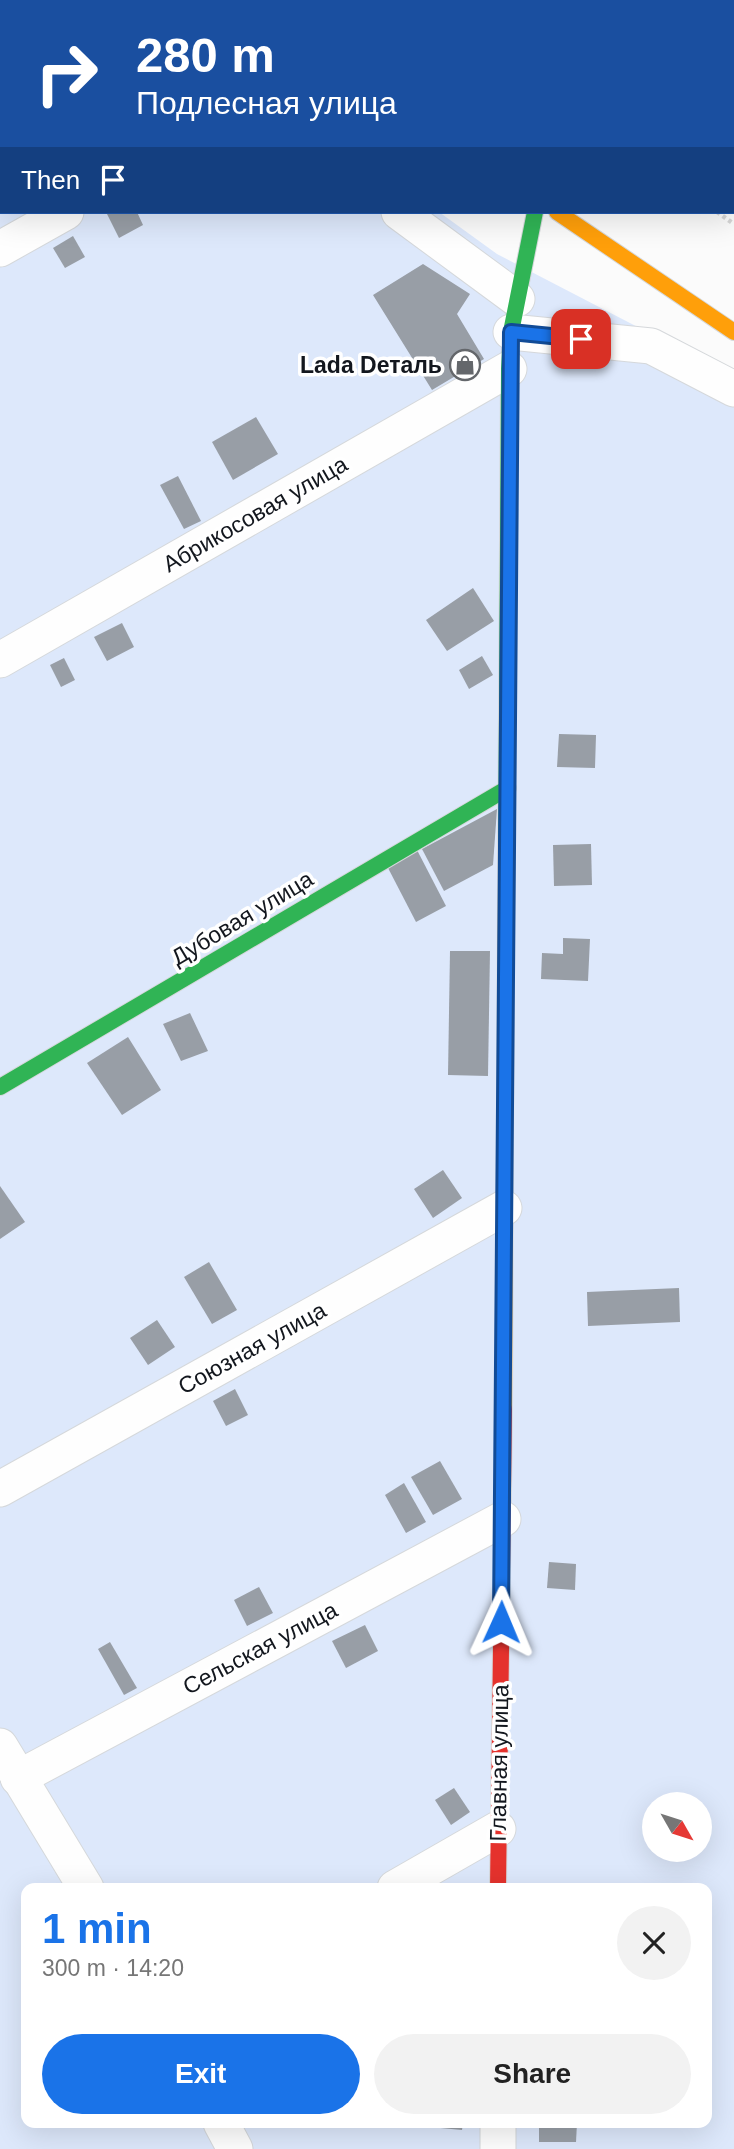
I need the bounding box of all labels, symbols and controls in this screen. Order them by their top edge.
icon: right [21,28,112,119]
text: 280 m [136,28,275,82]
text: Подлесная улица [136,85,397,121]
icon: arrive [94,161,132,199]
text: Then [21,165,80,195]
pin [551,309,611,369]
icon: arrive [562,320,600,358]
shop icon: Lada Dеталь [448,348,482,382]
place label: Lada Dеталь [300,352,442,378]
street label: Абрикосовая улица [158,450,352,577]
street label: Дубовая улица [166,865,318,971]
street label: Союзная улица [174,1297,331,1399]
position arrow [464,1585,538,1659]
street label: Сельская улица [178,1596,342,1700]
street label: Главная улица [485,1684,513,1842]
north arrow [642,1792,712,1862]
map controls [642,1792,712,1862]
text: 1 min [42,1905,152,1952]
button: close [617,1906,691,1980]
text: 300 m · 14:20 [42,1955,184,1981]
button: Exit [42,2034,360,2114]
button: Share [374,2034,691,2114]

